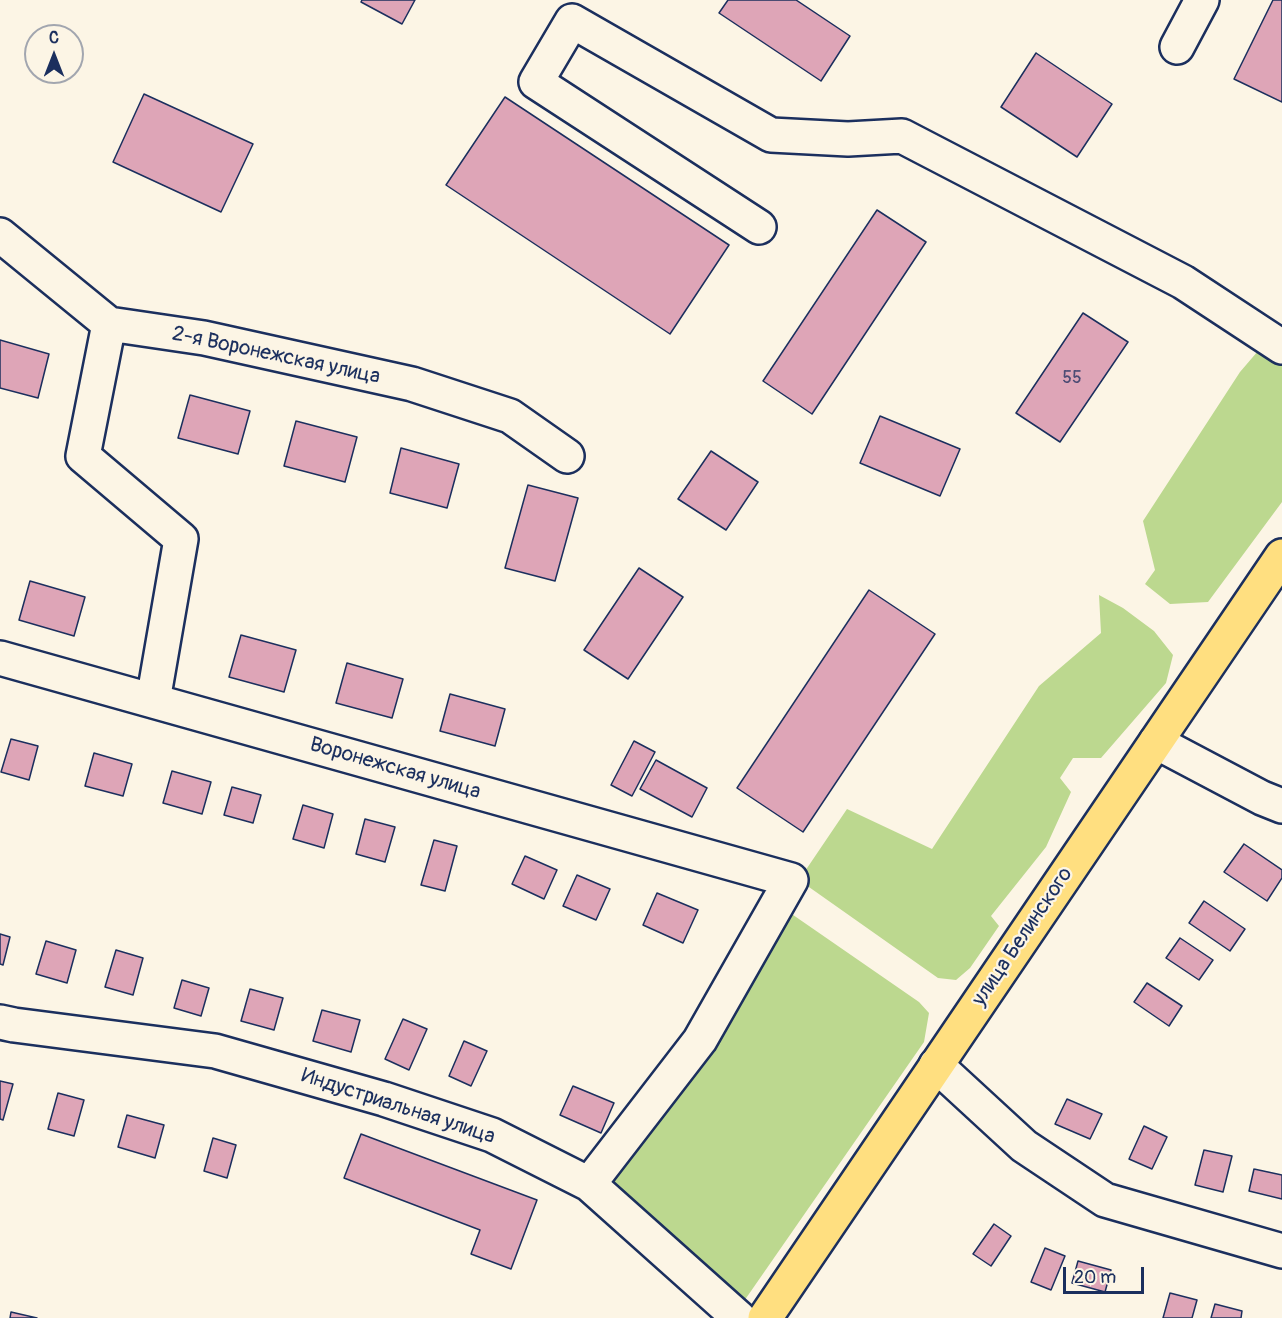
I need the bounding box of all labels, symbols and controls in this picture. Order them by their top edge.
north arrow [24,24,84,84]
text: С [49,28,59,48]
street label: 2-я Воронежская улица [170,322,382,390]
house number: 55 [1062,367,1082,389]
street label: Воронежская улица [307,733,483,805]
street label: улица Белинского [967,863,1079,1011]
street label: Индустриальная улица [298,1064,498,1150]
scale bar [1066,1255,1147,1293]
text: 20 m [1074,1266,1116,1289]

